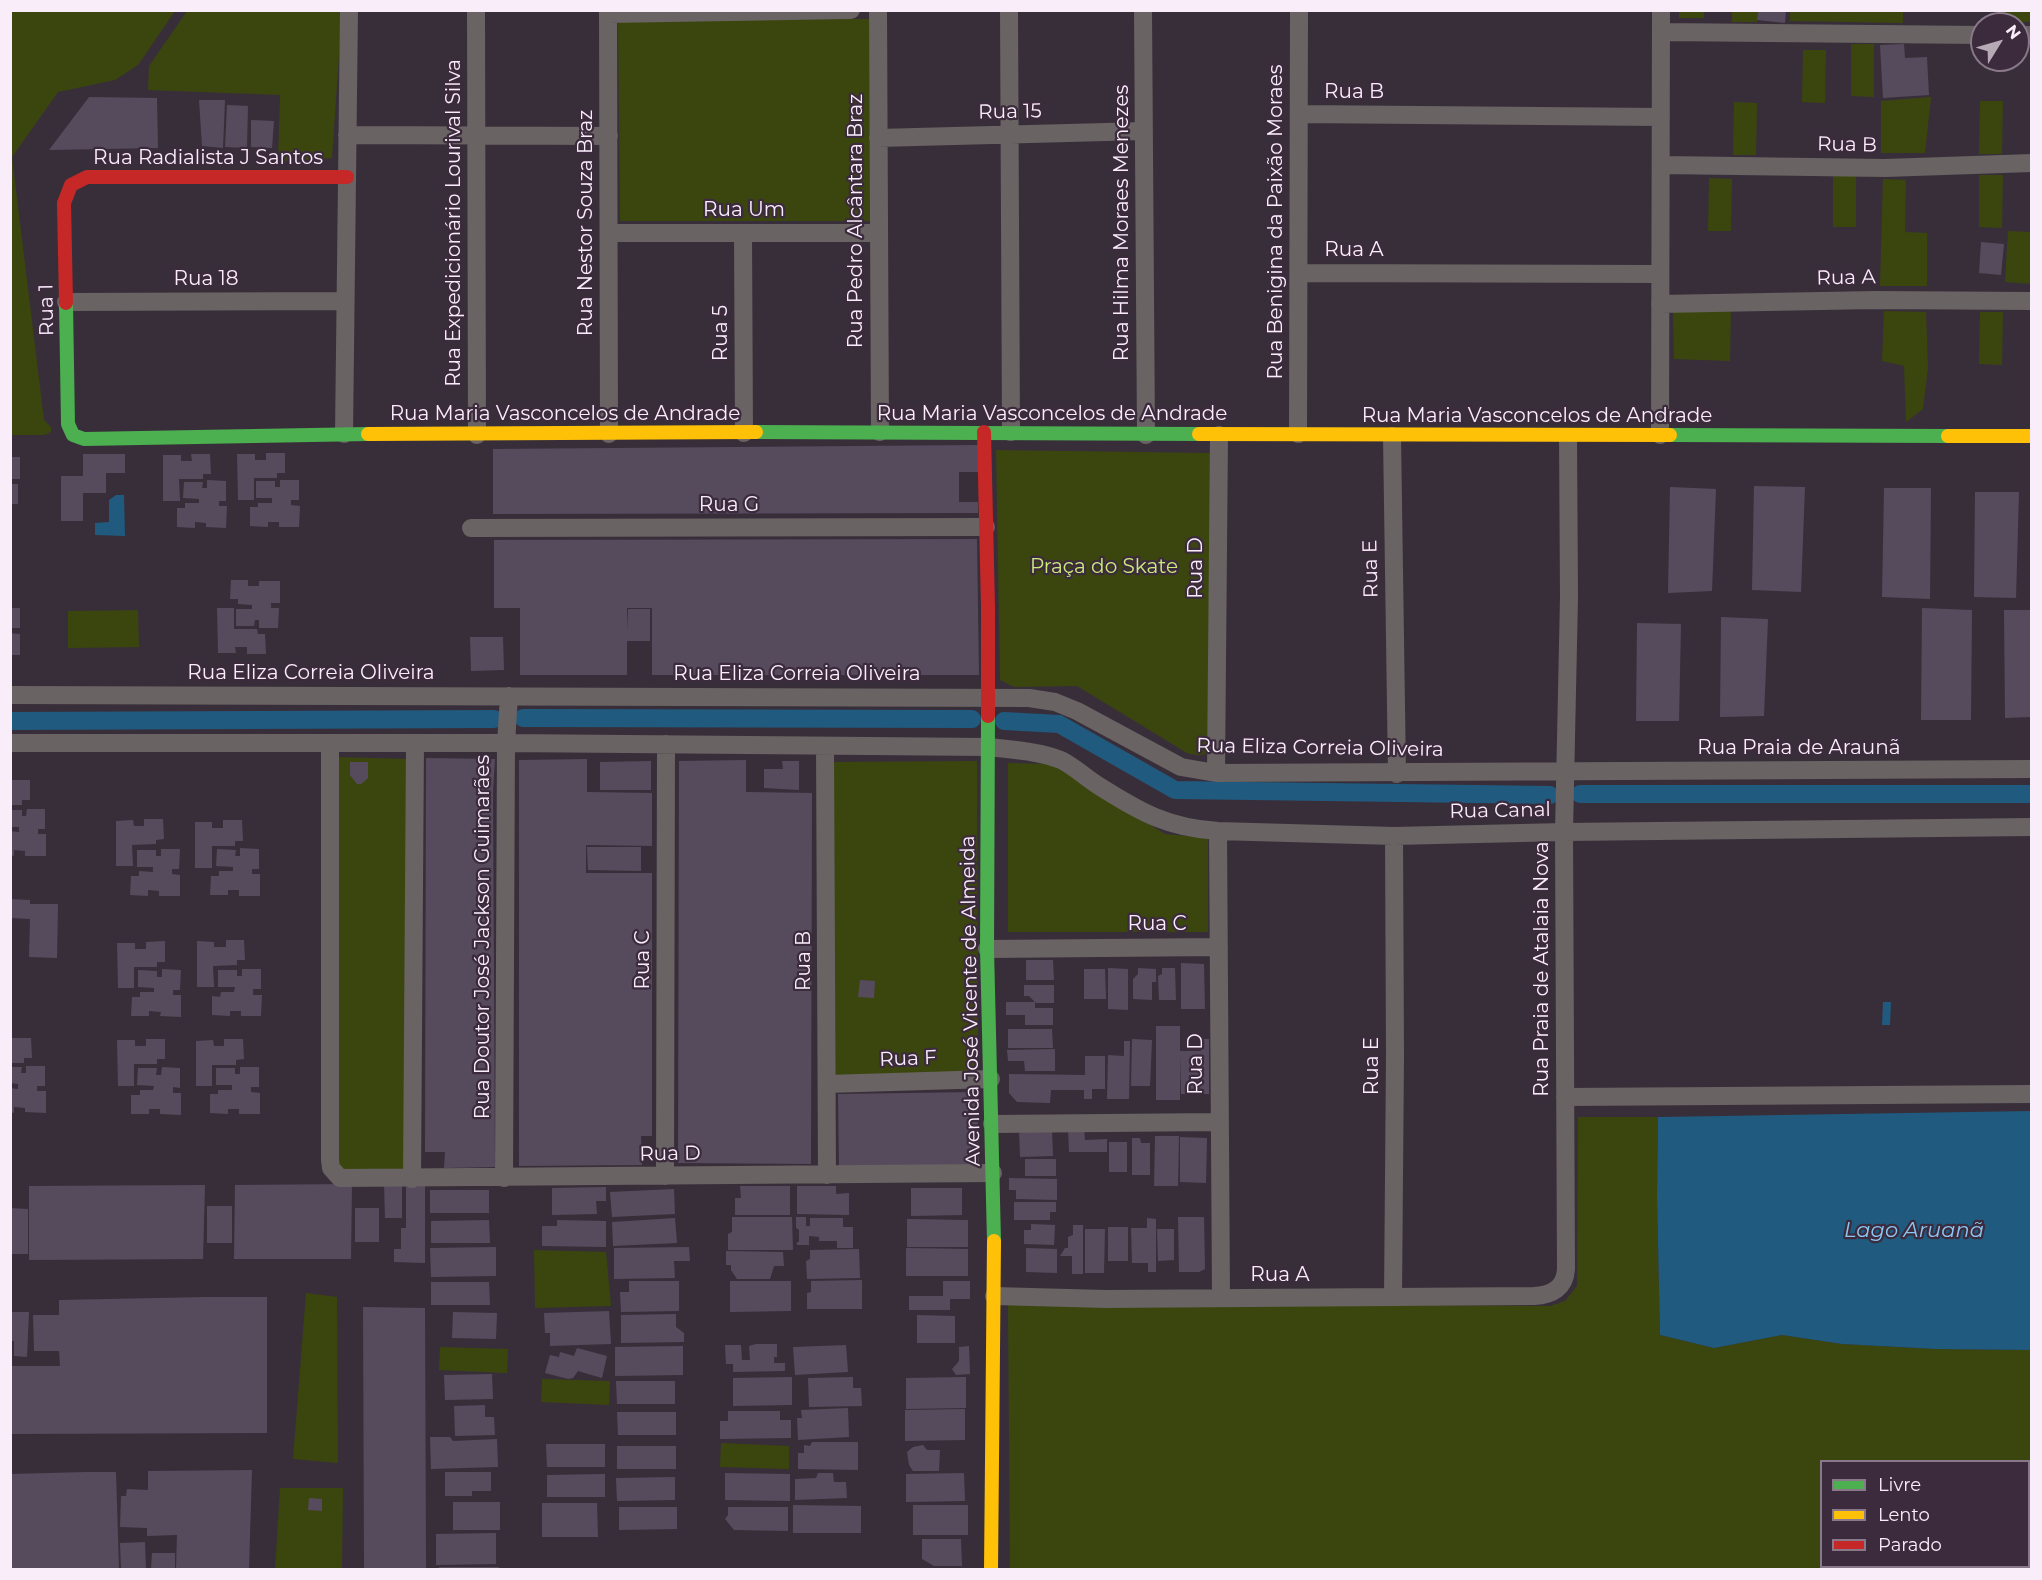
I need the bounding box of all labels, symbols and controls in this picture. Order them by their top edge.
north arrow [1970,12,2030,72]
text: N [2002,21,2025,43]
street label: Rua Expedicionário Lourival Silva [442,59,466,387]
street label: Rua Benigina da Paixão Moraes [1264,64,1288,380]
street label: Rua B [1324,80,1384,104]
street label: Rua Hilma Moraes Menezes [1110,85,1134,361]
street label: Rua Pedro Alcântara Braz [844,94,868,348]
street label: Rua 15 [978,99,1042,125]
street label: Rua Nestor Souza Braz [574,110,598,336]
street label: Rua B [1817,132,1877,158]
street label: Rua Radialista J Santos [93,146,323,170]
street label: Rua Um [703,198,785,222]
street label: Rua A [1324,238,1384,262]
street label: Rua A [1816,265,1876,291]
street label: Rua 18 [174,267,238,291]
street label: Rua 1 [35,284,59,336]
street label: Rua 5 [709,305,733,361]
street label: Rua Maria Vasconcelos de Andrade [390,402,740,426]
street label: Rua Maria Vasconcelos de Andrade [877,402,1227,426]
street label: Rua Maria Vasconcelos de Andrade [1362,404,1712,428]
street label: Rua G [699,493,759,517]
street label: Rua D [1184,537,1208,599]
street label: Rua E [1358,540,1384,598]
park label: Praça do Skate [1030,555,1178,579]
street label: Rua Eliza Correia Oliveira [187,661,435,685]
street label: Rua Eliza Correia Oliveira [673,662,921,686]
street label: Rua Eliza Correia Oliveira [1196,734,1444,762]
street label: Rua Praia de Araunã [1697,736,1901,760]
street label: Rua Doutor José Jackson Guimarães [471,755,495,1119]
street label: Rua Canal [1449,798,1551,824]
street label: Avenida José Vicente de Almeida [956,835,986,1167]
street label: Rua Praia de Atalaia Nova [1530,841,1554,1097]
street label: Rua C [1127,912,1187,936]
street label: Rua C [631,930,655,990]
street label: Rua B [792,931,816,991]
street label: Rua D [1184,1033,1208,1095]
street label: Rua E [1360,1037,1384,1095]
street label: Rua F [879,1046,937,1072]
street label: Rua D [639,1141,701,1167]
water label: Lago Aruanã [1844,1218,1984,1244]
street label: Rua A [1250,1263,1310,1287]
legend [1820,1460,2030,1568]
text: Livre [1878,1474,1921,1496]
text: Lento [1878,1504,1930,1526]
text: Parado [1878,1534,1942,1556]

